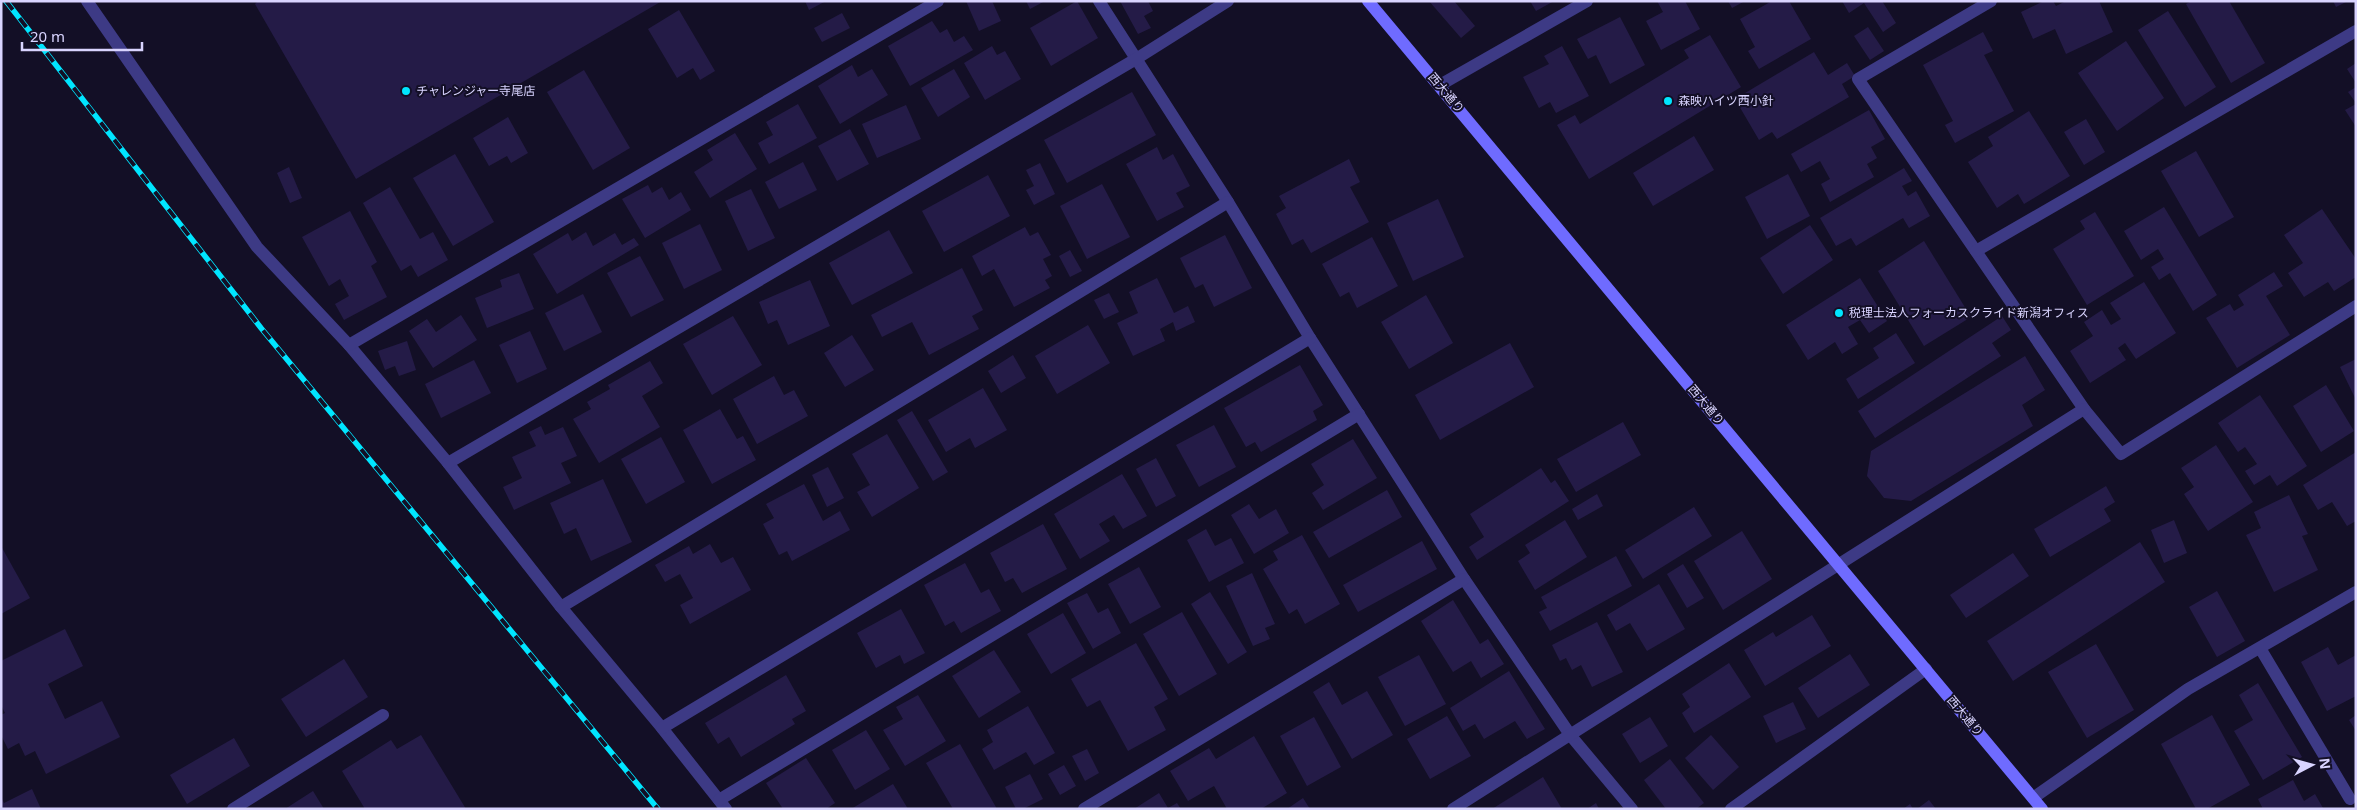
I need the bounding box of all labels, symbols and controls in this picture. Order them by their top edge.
scale bar [22,20,142,52]
text: 20 m [30,26,65,46]
street label: 西大通り [1424,69,1468,117]
place label: チャレンジャー寺尾店 [416,82,535,99]
marker: チャレンジャー寺尾店 [400,85,412,97]
place label: 森映ハイツ西小針 [1678,92,1774,109]
marker: 森映ハイツ西小針 [1662,95,1674,107]
place label: 税理士法人フォーカスクライド新潟オフィス [1849,304,2089,321]
marker: 税理士法人フォーカスクライド新潟オフィス [1833,307,1845,319]
street label: 西大通り [1684,381,1728,429]
street label: 西大通り [1943,692,1987,740]
north arrow [2287,740,2337,790]
text: N [2315,757,2335,770]

